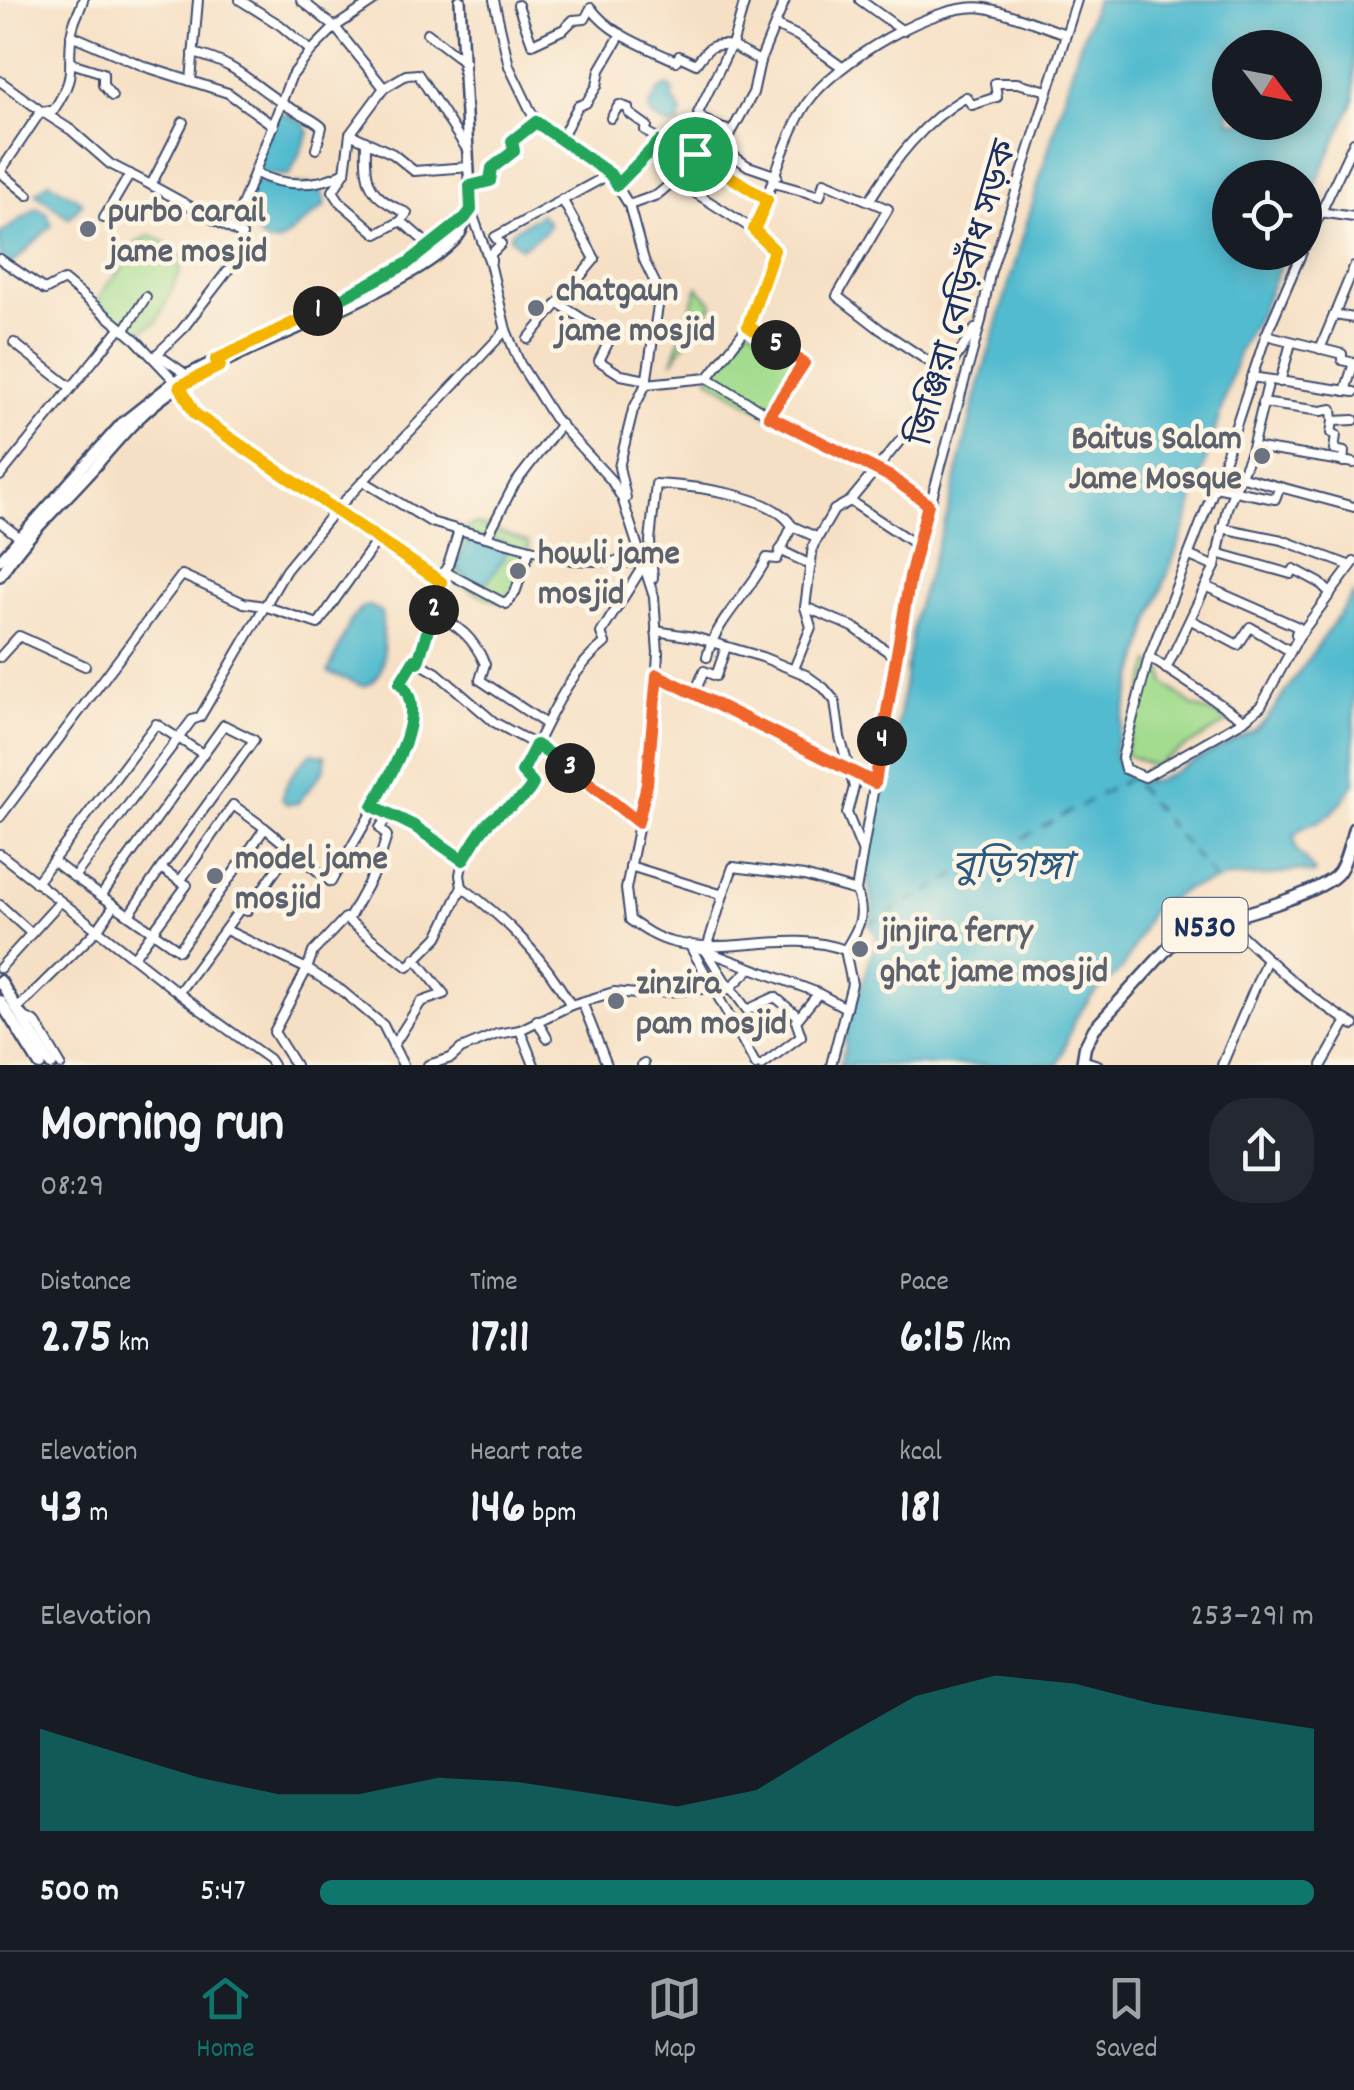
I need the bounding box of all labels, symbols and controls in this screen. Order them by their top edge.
north arrow [1212,30,1322,140]
map controls [1212,30,1322,270]
pin [653,112,738,197]
icon: arrive [668,127,723,182]
street label: জিঞ্জিরা বেড়িবাঁধ সড়ক [898,134,1034,453]
button: locate [1212,160,1322,270]
place label: purbo carail jame mosjid [104,189,267,279]
marker: purbo carail jame mosjid [77,218,99,240]
place label: chatgaun jame mosjid [552,268,715,358]
pin: 1 [293,286,343,336]
text: 1 [315,291,321,331]
marker: chatgaun jame mosjid [525,297,547,319]
pin: 5 [751,320,801,370]
text: 5 [770,325,782,365]
place label: Baitus Salam Jame Mosque [1069,416,1242,506]
marker: Baitus Salam Jame Mosque [1251,445,1273,467]
place label: howli jame mosjid [538,531,680,621]
marker: howli jame mosjid [507,560,529,582]
pin: 2 [409,585,459,635]
text: 2 [428,590,440,630]
pin: 4 [857,716,907,766]
text: 4 [876,721,888,761]
pin: 3 [545,743,595,793]
text: 3 [564,748,576,788]
place label: model jame mosjid [235,836,388,926]
water label: বুড়িগঙ্গা [952,842,1079,897]
marker: model jame mosjid [204,865,226,887]
road number: N530 [1162,898,1248,952]
place label: jinjira ferry ghat jame mosjid [876,909,1108,999]
marker: jinjira ferry ghat jame mosjid [849,938,871,960]
place label: zinzira pam mosjid [636,961,787,1051]
marker: zinzira pam mosjid [605,990,627,1012]
text: Morning run [40,1088,284,1167]
button: share [1209,1098,1314,1203]
text: 08:29 [40,1165,104,1211]
text: Distance [40,1264,131,1304]
text: Time [470,1264,518,1304]
text: Pace [899,1264,949,1304]
text: 2.75 [40,1304,112,1376]
text: 17:11 [470,1304,530,1376]
text: 6:15 [899,1304,966,1376]
text: km [112,1325,150,1365]
text: /km [966,1325,1011,1365]
text: Elevation [40,1434,137,1474]
text: Heart rate [470,1434,583,1474]
text: kcal [899,1434,942,1474]
text: 43 [40,1474,83,1546]
text: 146 [470,1474,526,1546]
text: 181 [899,1474,941,1546]
text: m [83,1495,109,1535]
text: bpm [526,1495,577,1535]
text: Elevation [40,1595,151,1641]
text: 253–291 m [1190,1595,1314,1641]
text: 500 m [40,1870,119,1916]
text: 5:47 [200,1870,246,1916]
tab: Home [196,1971,255,2071]
tab: Map [647,1971,702,2071]
tab: Saved [1095,1971,1158,2071]

